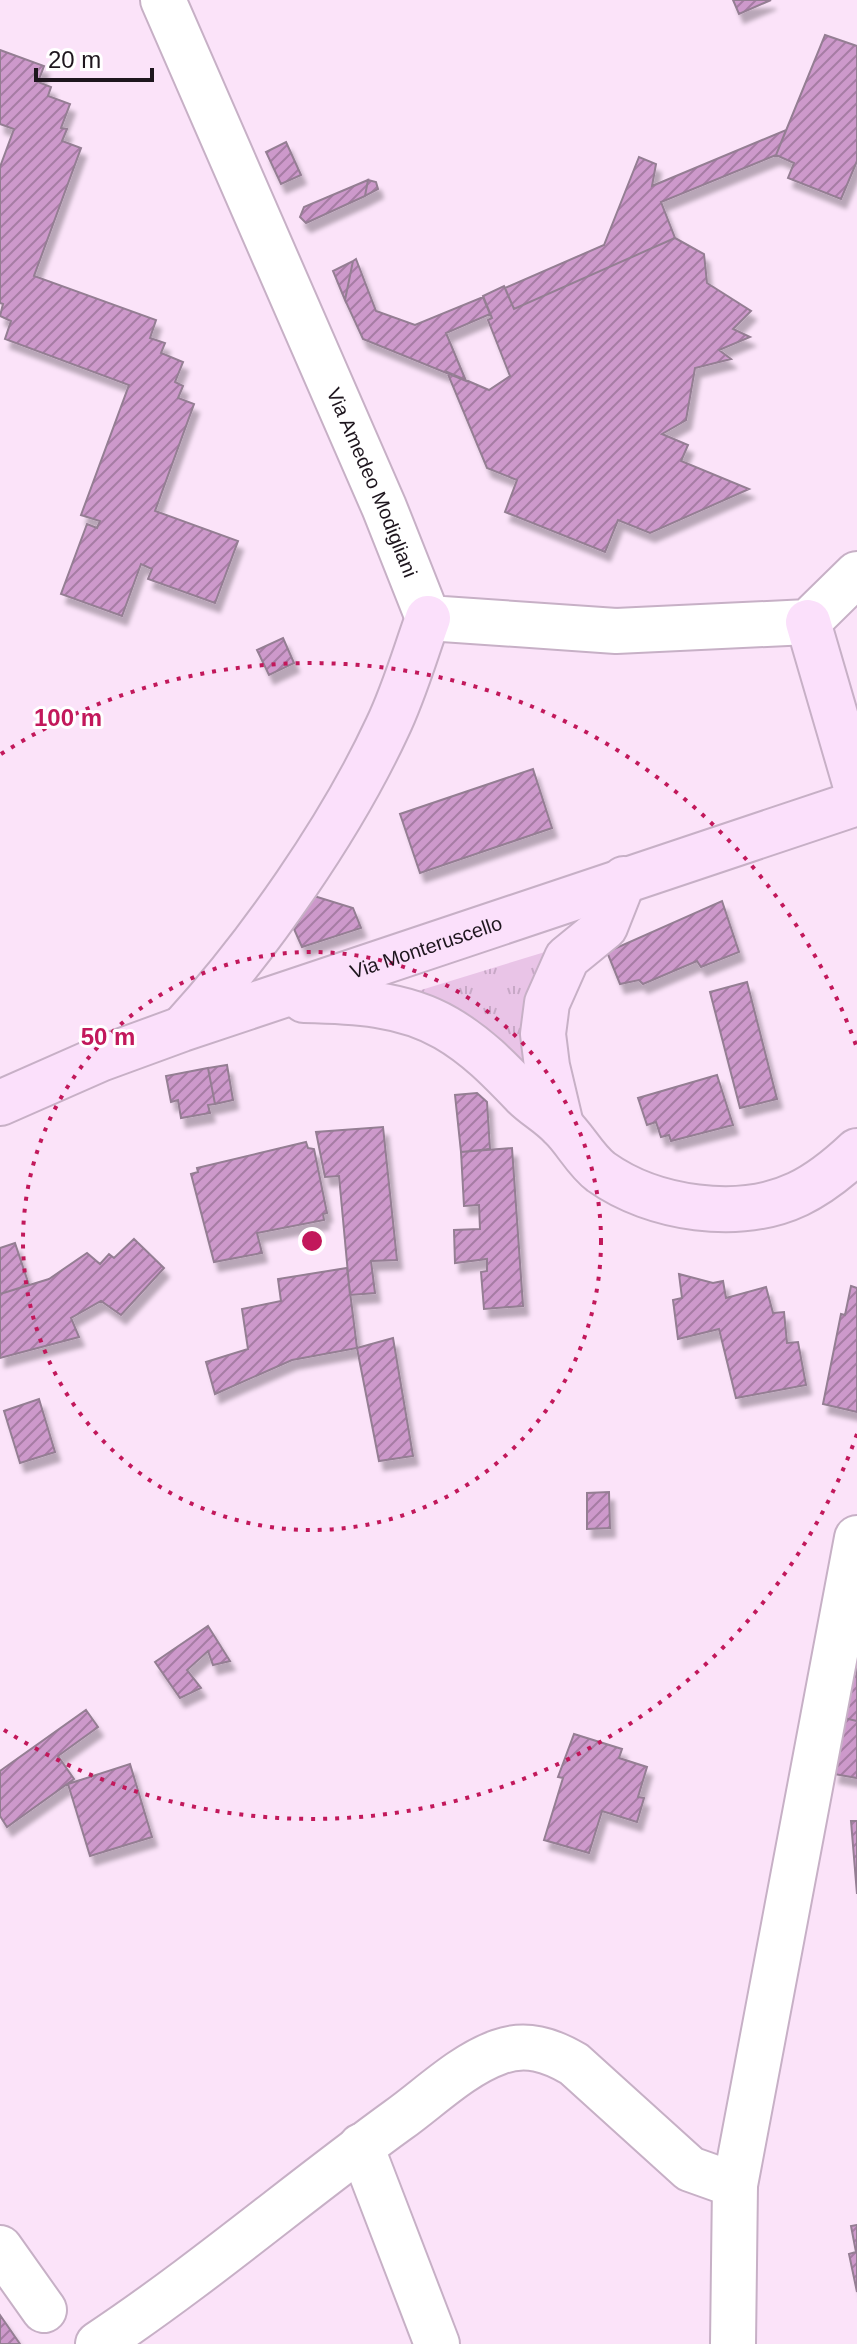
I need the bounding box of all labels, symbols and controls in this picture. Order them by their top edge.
scale bar [36,32,152,82]
text: 20 m [48,46,101,73]
street label: Via Amedeo Modigliani [322,385,422,580]
text: 100 m [34,704,102,731]
street label: Via Monteruscello [347,912,505,983]
text: 50 m [81,1023,135,1050]
centre of rings [298,1227,326,1255]

